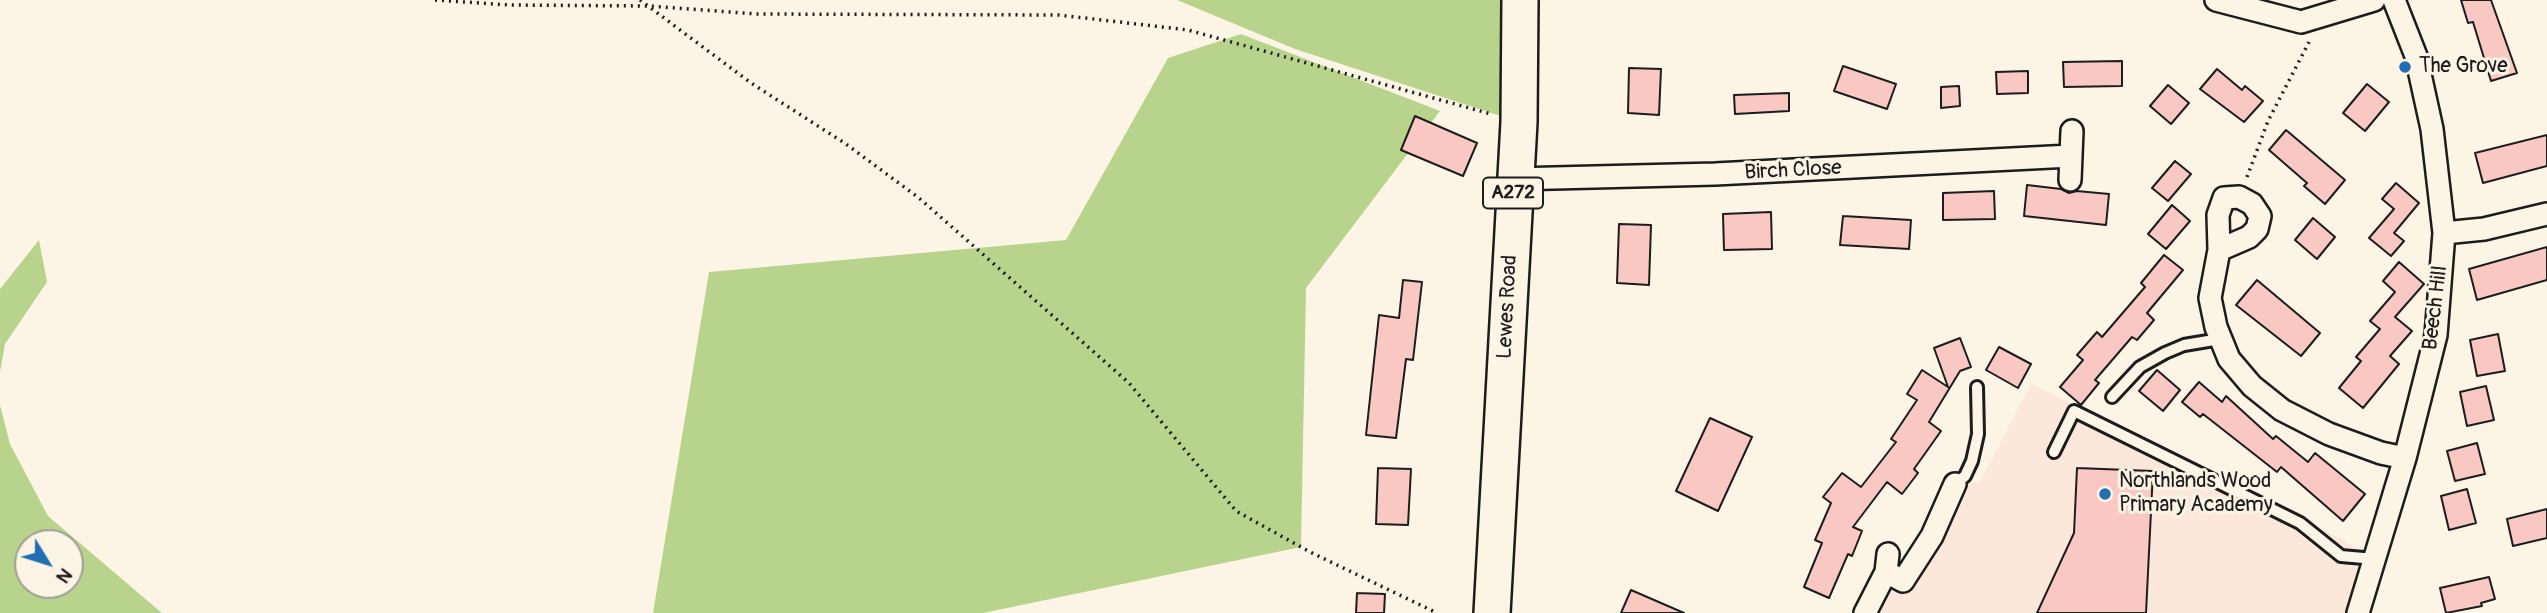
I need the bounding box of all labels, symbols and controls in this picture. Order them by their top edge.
place label: The Grove [2419,54,2507,80]
marker: The Grove [2397,59,2413,75]
street label: Birch Close [1744,156,1842,186]
road number: A272 [1483,178,1543,209]
street label: Lewes Road [1493,254,1523,360]
street label: Beech Hill [2418,264,2454,352]
place label: Northlands Wood Primary Academy [2119,469,2273,519]
marker: Northlands Wood Primary Academy [2097,486,2113,502]
north arrow [14,529,84,599]
text: N [51,563,77,588]

